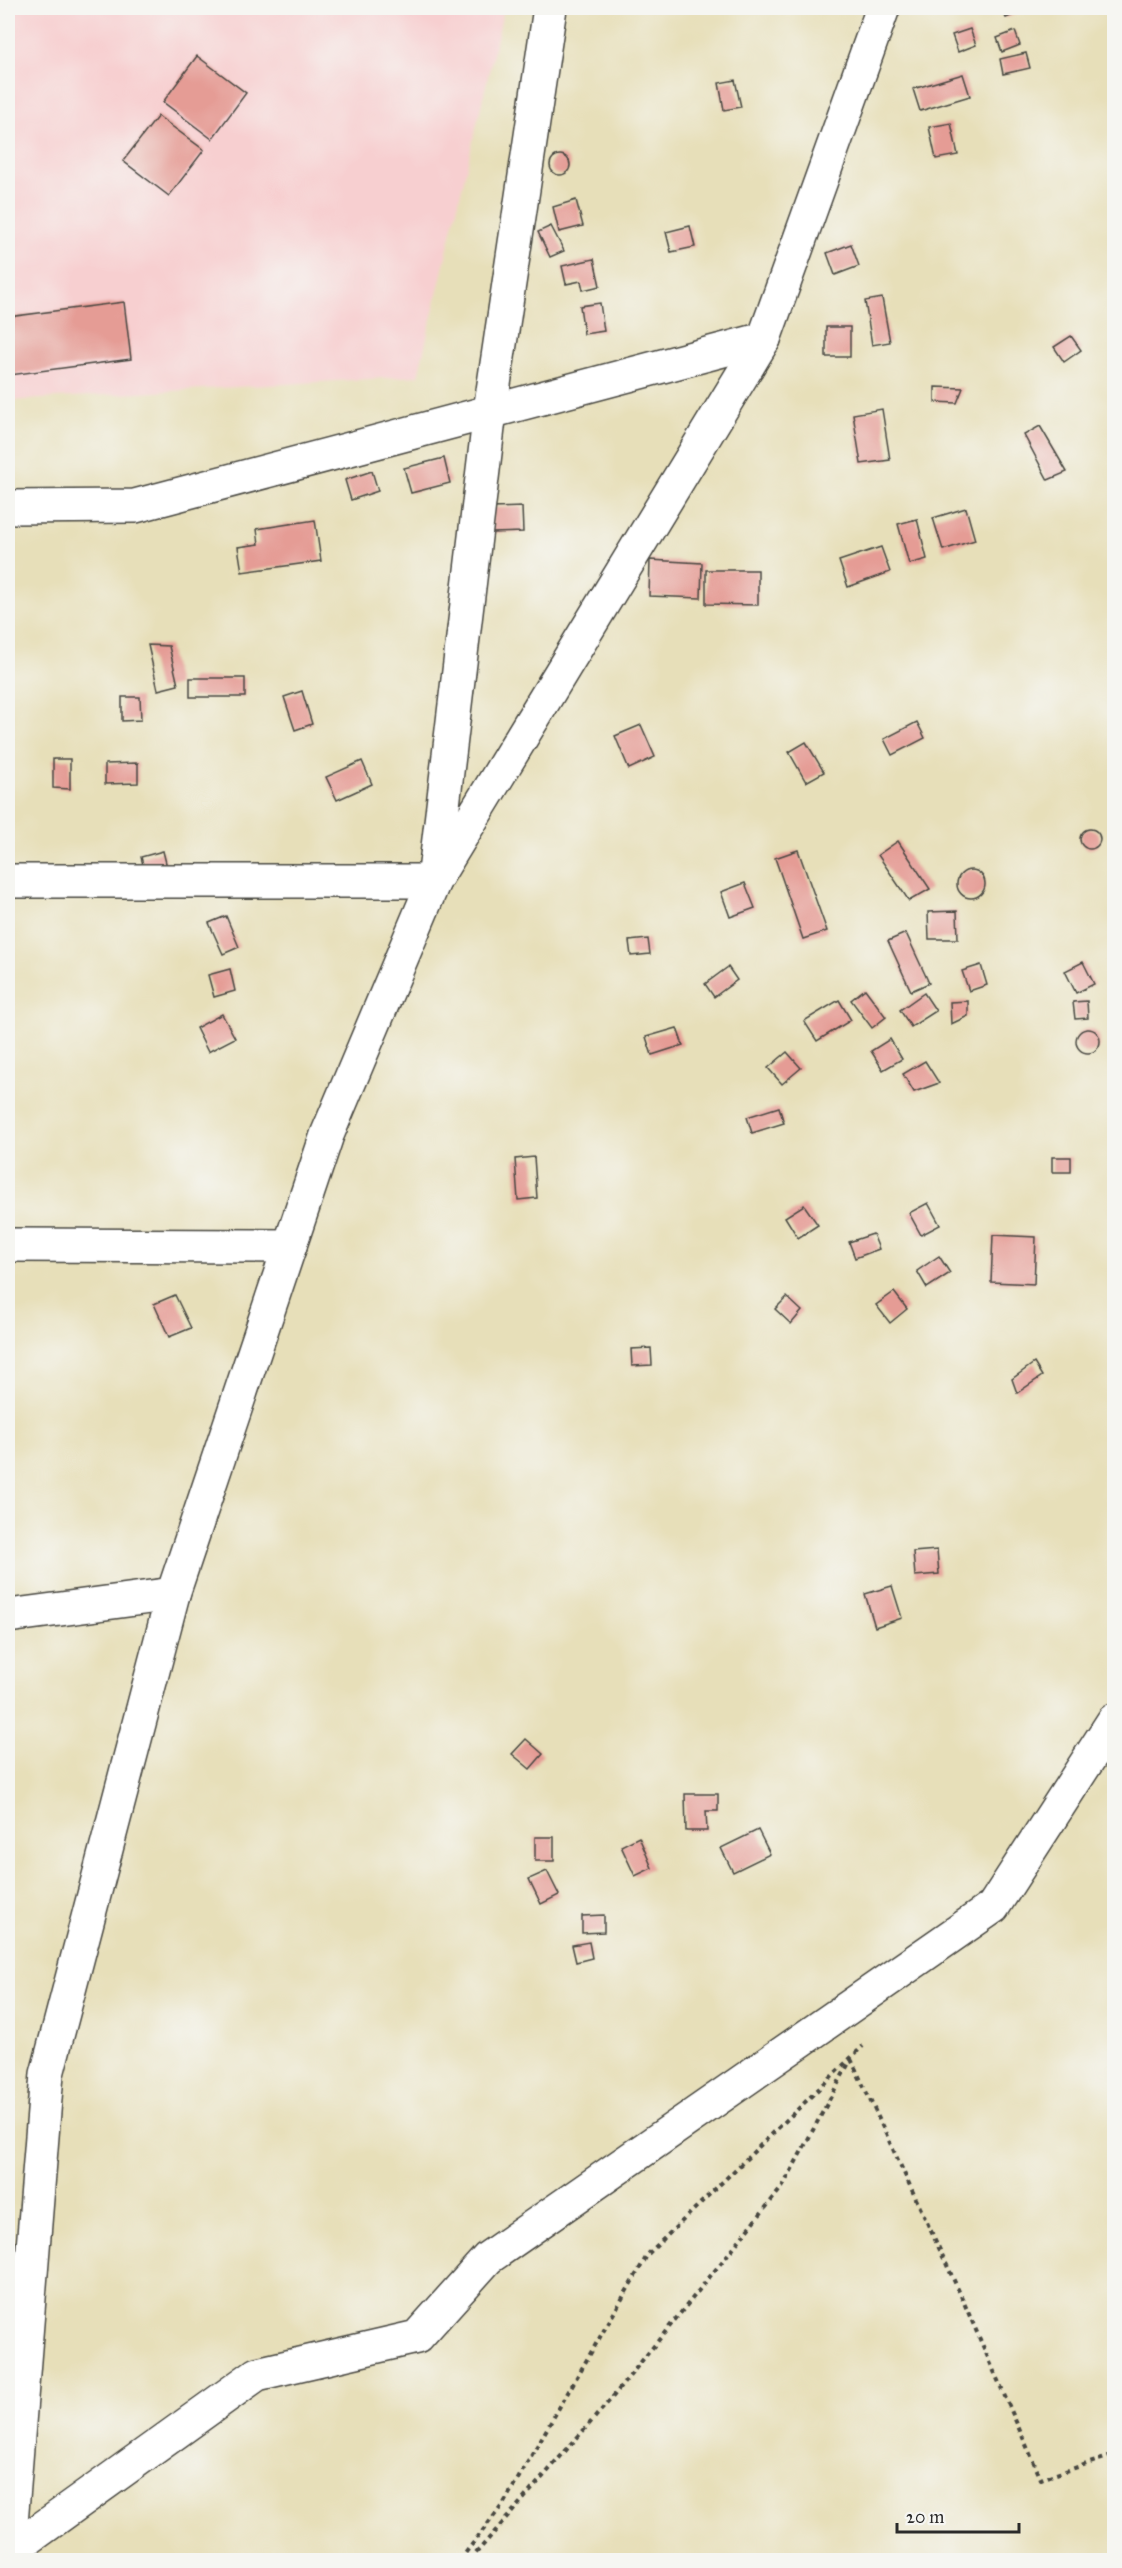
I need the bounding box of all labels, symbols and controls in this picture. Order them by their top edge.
scale bar [897,2496,1018,2534]
text: 20 m [906,2506,944,2528]

